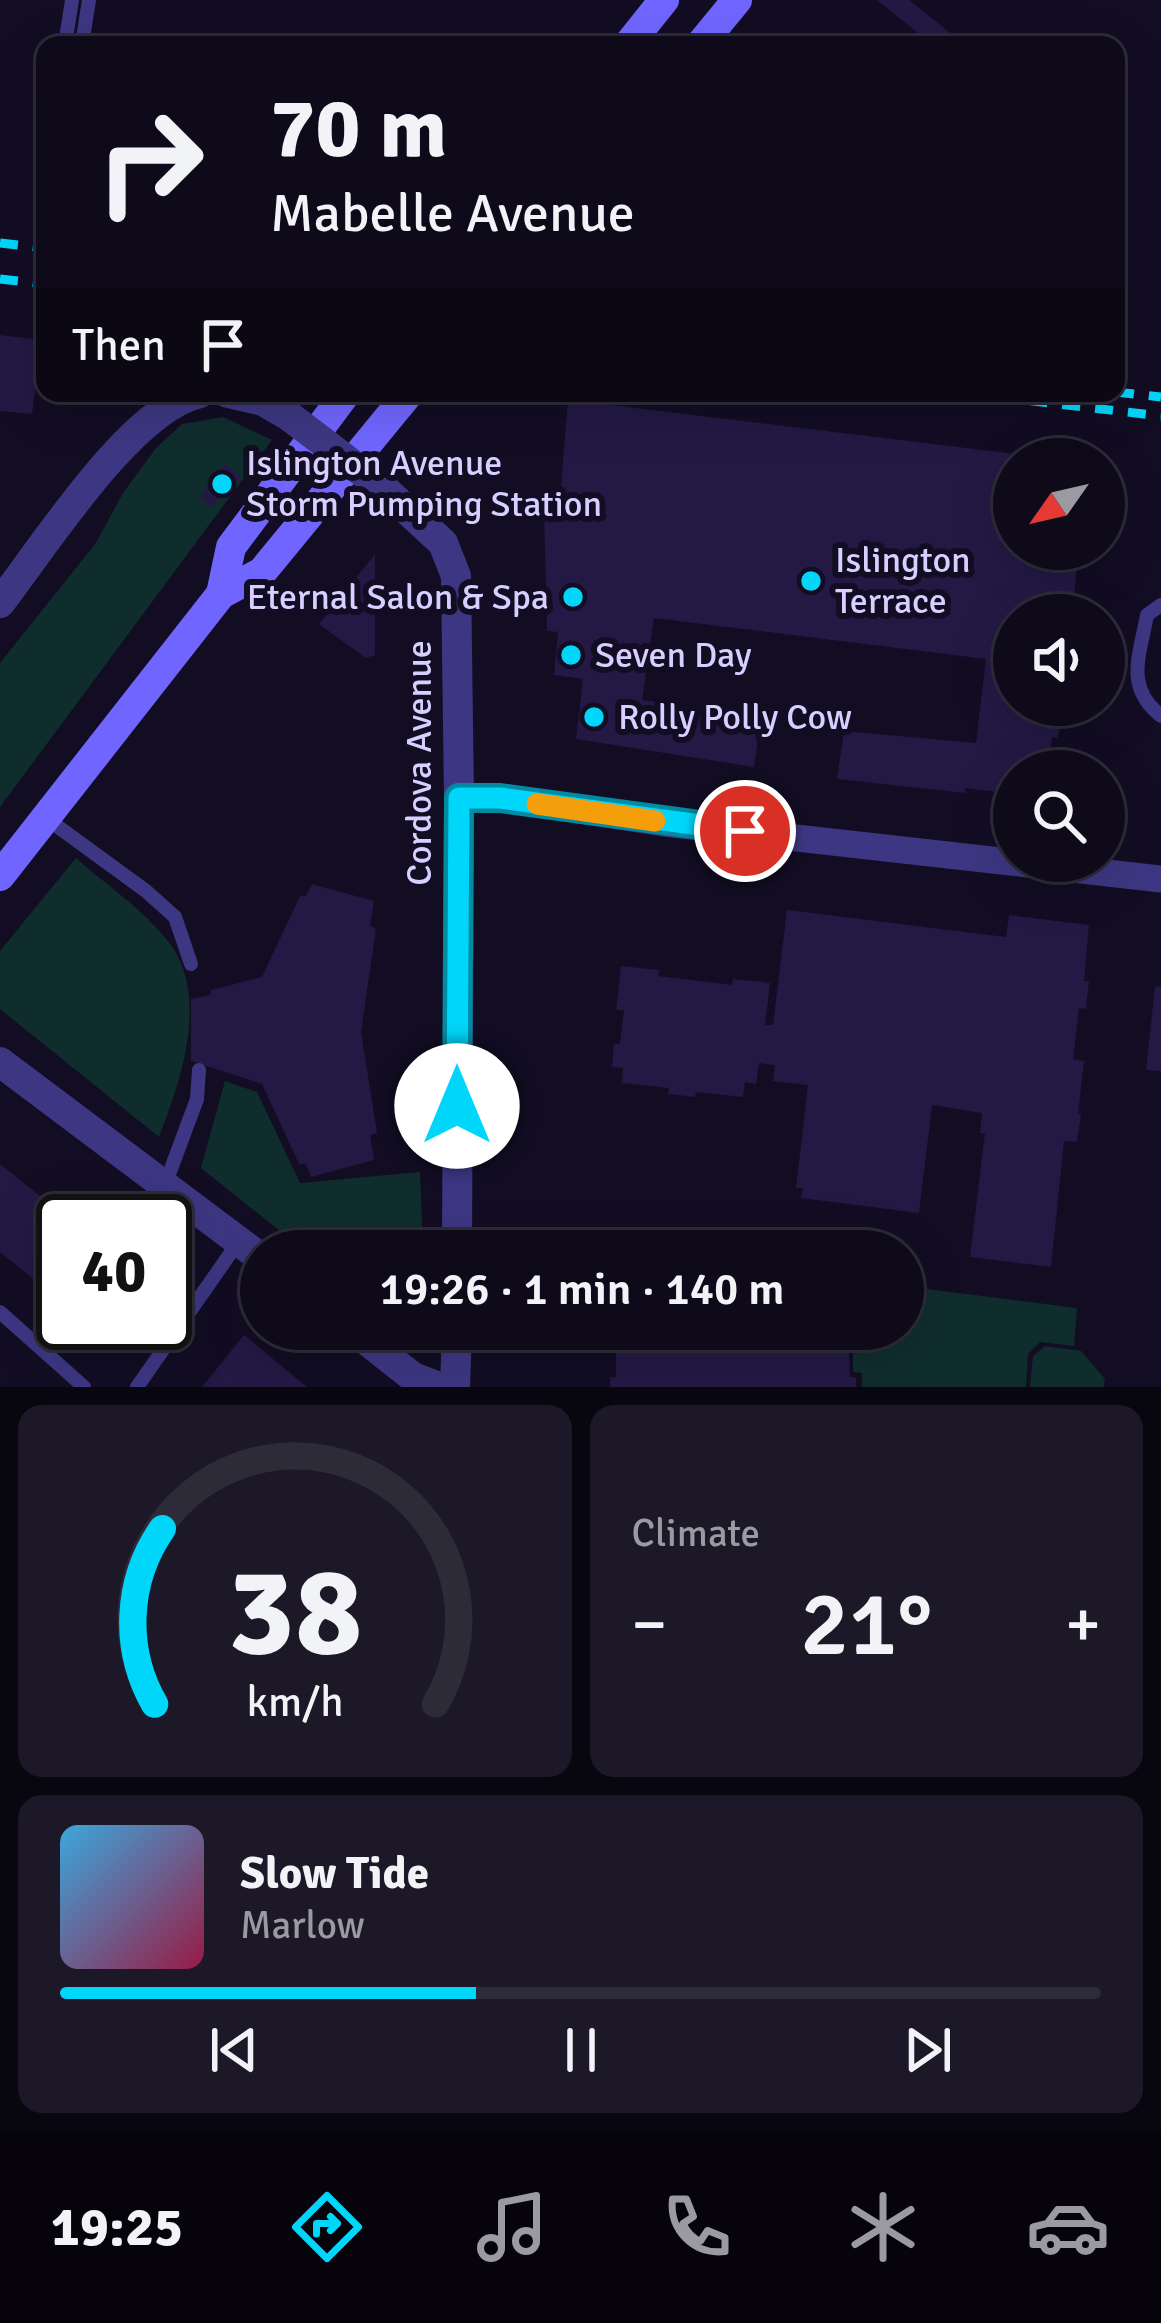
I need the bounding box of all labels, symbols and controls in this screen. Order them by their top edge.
text: 70 m [270,77,447,181]
icon: right [72,84,228,240]
text: Mabelle Avenue [270,180,635,247]
icon: arrive [190,312,256,378]
text: Then [72,318,166,373]
north arrow [993,438,1125,570]
map controls [993,438,1125,882]
place label: Islington Avenue Storm Pumping Station [246,441,602,527]
marker: Islington Avenue Storm Pumping Station [209,471,235,497]
place label: Islington Terrace [835,538,971,624]
marker: Islington Terrace [798,568,824,594]
place label: Eternal Salon & Spa [247,575,549,620]
marker: Eternal Salon & Spa [560,584,586,610]
button: sound [993,594,1125,726]
place label: Seven Day [595,633,752,678]
street label: Cordova Avenue [397,640,442,886]
marker: Seven Day [558,642,584,668]
place label: Rolly Polly Cow [618,695,852,740]
marker: Rolly Polly Cow [581,704,607,730]
button: search [993,750,1125,882]
pin [694,780,796,882]
icon: arrive [712,798,778,864]
position arrow [394,1043,520,1169]
speed limit sign: 40 [36,1194,192,1350]
text: 19:26 · 1 min · 140 m [380,1262,784,1317]
text: Climate [632,1509,760,1557]
text: 38 [227,1536,362,1689]
text: 21° [800,1569,932,1680]
text: − [632,1584,667,1665]
text: + [1065,1584,1101,1665]
text: km/h [246,1676,343,1729]
text: Slow Tide [240,1846,429,1901]
text: Marlow [240,1901,365,1949]
icon: previous [201,2017,267,2083]
icon: pause [548,2017,614,2083]
icon: next [895,2017,961,2083]
icon: directions [285,2185,369,2269]
icon: music [470,2185,554,2269]
icon: phone [655,2185,739,2269]
icon: climate [841,2185,925,2269]
icon: car [1026,2185,1110,2269]
text: 19:25 [51,2194,183,2261]

